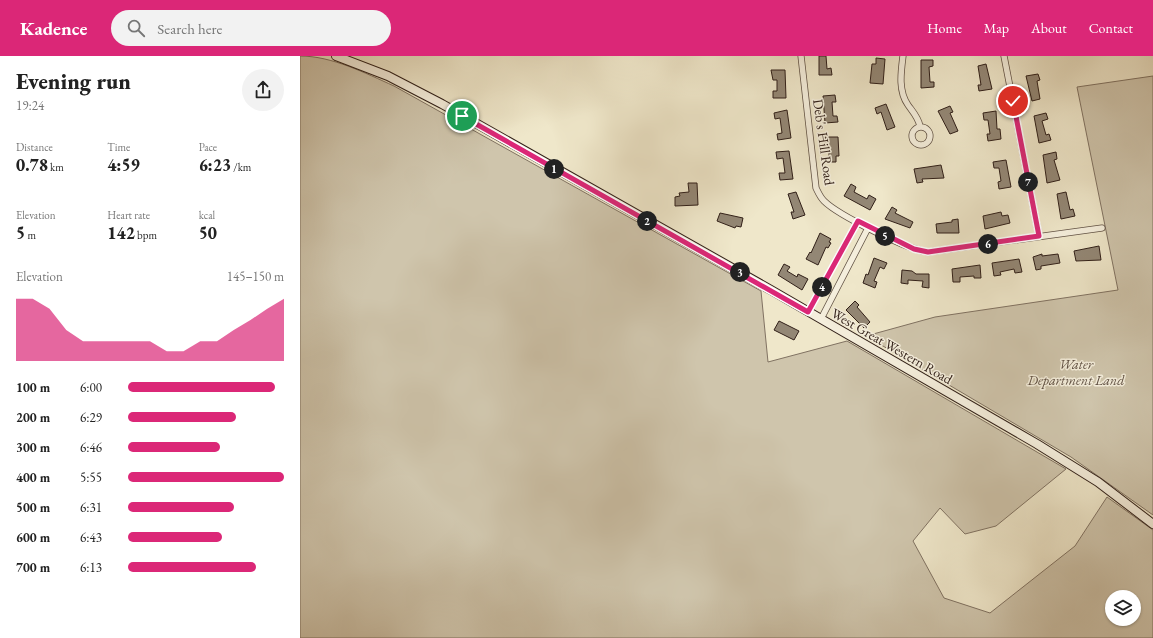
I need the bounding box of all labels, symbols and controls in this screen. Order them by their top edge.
search box [111,10,391,46]
text: Kadence [20,16,87,41]
icon: search [125,17,147,39]
text: Search here [157,19,222,38]
text: Home [927,19,962,37]
text: Map [984,19,1009,37]
text: About [1031,19,1067,37]
text: Contact [1089,19,1133,37]
text: Evening run [16,67,131,96]
button: share [242,69,284,111]
pin [996,84,1030,118]
icon: check [1002,90,1024,112]
text: 19:24 [16,97,44,114]
street label: Deb's Hill Road [809,98,839,187]
pin [445,99,479,133]
icon: arrive [451,105,473,127]
text: Distance [16,140,53,154]
text: Time [107,140,130,154]
text: Pace [199,140,217,154]
text: 0.78 [16,154,48,176]
text: 4:59 [107,154,140,176]
text: 6:23 [199,154,231,176]
pin: 1 [544,159,564,179]
text: km [48,160,64,174]
text: /km [231,160,251,174]
text: 1 [551,162,557,176]
pin: 7 [1018,172,1038,192]
text: 7 [1025,175,1031,189]
text: Elevation [16,208,56,222]
text: Heart rate [107,208,150,222]
text: kcal [199,208,215,222]
pin: 2 [637,211,657,231]
text: 2 [644,214,650,228]
text: 5 [16,222,25,244]
text: 142 [107,222,135,244]
text: 50 [199,222,217,244]
pin: 5 [875,226,895,246]
text: m [25,228,36,242]
text: bpm [135,228,157,242]
text: 5 [882,229,888,243]
pin: 6 [978,234,998,254]
text: 6 [985,237,991,251]
pin: 3 [730,262,750,282]
text: 3 [737,265,743,279]
text: Elevation [16,268,63,285]
text: 145–150 m [227,268,284,285]
pin: 4 [812,277,832,297]
text: 4 [819,280,825,294]
street label: West Great Western Road [828,304,957,389]
park label: Water Department Land [1027,355,1125,389]
text: 100 m [16,379,50,396]
text: 6:00 [80,379,102,396]
text: 200 m [16,409,50,426]
text: 6:29 [80,409,102,426]
text: 300 m [16,439,50,456]
text: 6:46 [80,439,102,456]
text: 400 m [16,469,50,486]
text: 5:55 [80,469,102,486]
text: 500 m [16,499,50,516]
text: 6:31 [80,499,102,516]
text: 600 m [16,529,50,546]
text: 6:43 [80,529,102,546]
text: 700 m [16,559,50,576]
text: 6:13 [80,559,102,576]
map controls [1105,590,1141,626]
button: layers [1105,590,1141,626]

